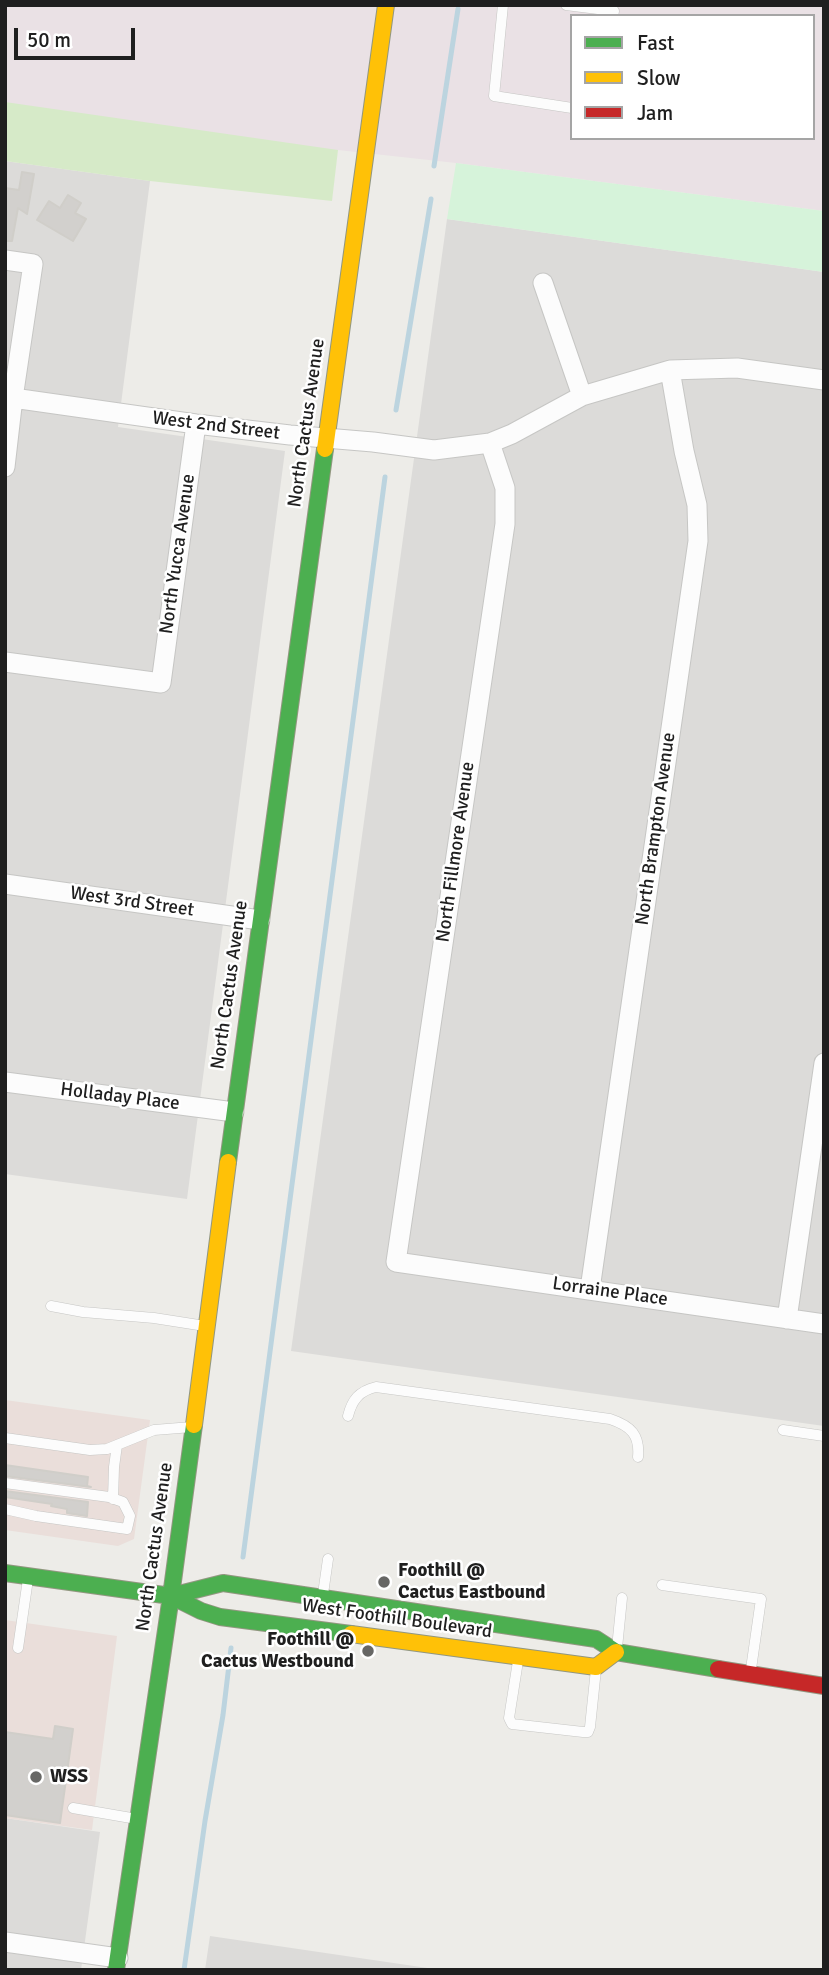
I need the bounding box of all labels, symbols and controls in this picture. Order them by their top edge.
scale bar [18,14,138,58]
legend [570,14,815,140]
text: 50 m [27,27,71,53]
text: Fast [637,30,674,56]
text: Slow [637,65,681,91]
text: Jam [637,100,673,126]
street label: North Cactus Avenue [284,337,330,509]
street label: West 2nd Street [151,407,281,445]
street label: North Yucca Avenue [155,472,201,636]
street label: North Brampton Avenue [631,731,681,927]
street label: North Fillmore Avenue [432,760,480,944]
street label: West 3rd Street [69,882,195,922]
street label: North Cactus Avenue [207,899,253,1071]
street label: Holladay Place [59,1078,181,1116]
street label: Lorraine Place [551,1273,669,1311]
street label: North Cactus Avenue [132,1461,178,1633]
place label: Foothill @ Cactus Eastbound [398,1560,546,1604]
marker: Foothill @ Cactus Eastbound [376,1574,392,1590]
street label: West Foothill Boulevard [300,1594,494,1644]
place label: Foothill @ Cactus Westbound [201,1629,354,1673]
marker: Foothill @ Cactus Westbound [360,1643,376,1659]
place label: WSS [50,1766,88,1788]
marker: WSS [28,1769,44,1785]

